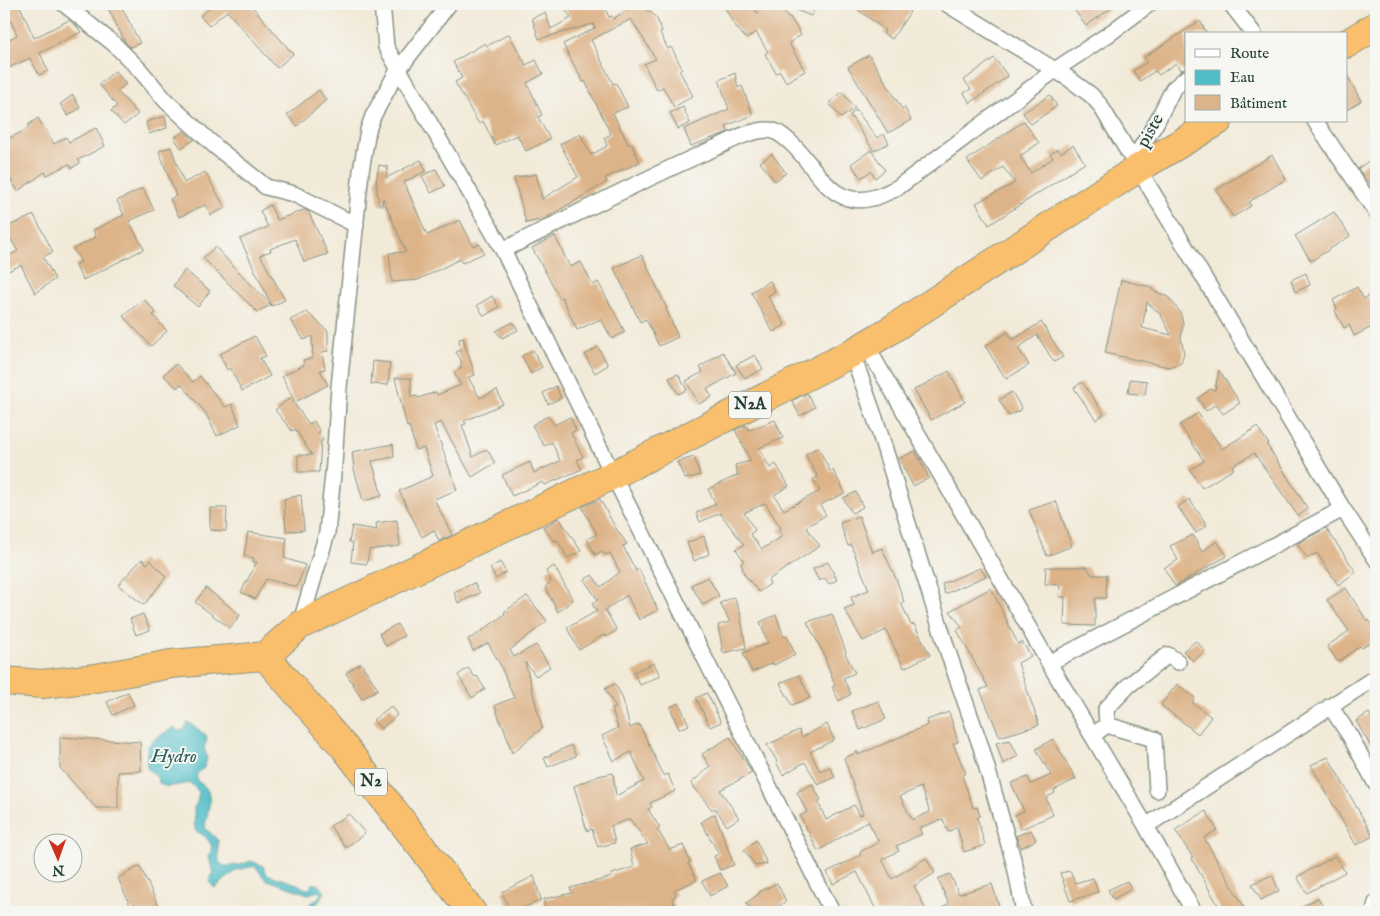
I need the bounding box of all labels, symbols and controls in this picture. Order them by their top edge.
legend [1185,32,1348,122]
text: Route [1230,44,1269,63]
text: Eau [1230,68,1255,87]
text: Bâtiment [1230,94,1287,113]
street label: piste [1132,110,1170,152]
road number: N2A [729,392,771,418]
water label: Hydro [150,745,197,769]
road number: N2 [355,769,387,796]
north arrow [32,834,82,884]
text: N [52,861,66,879]

